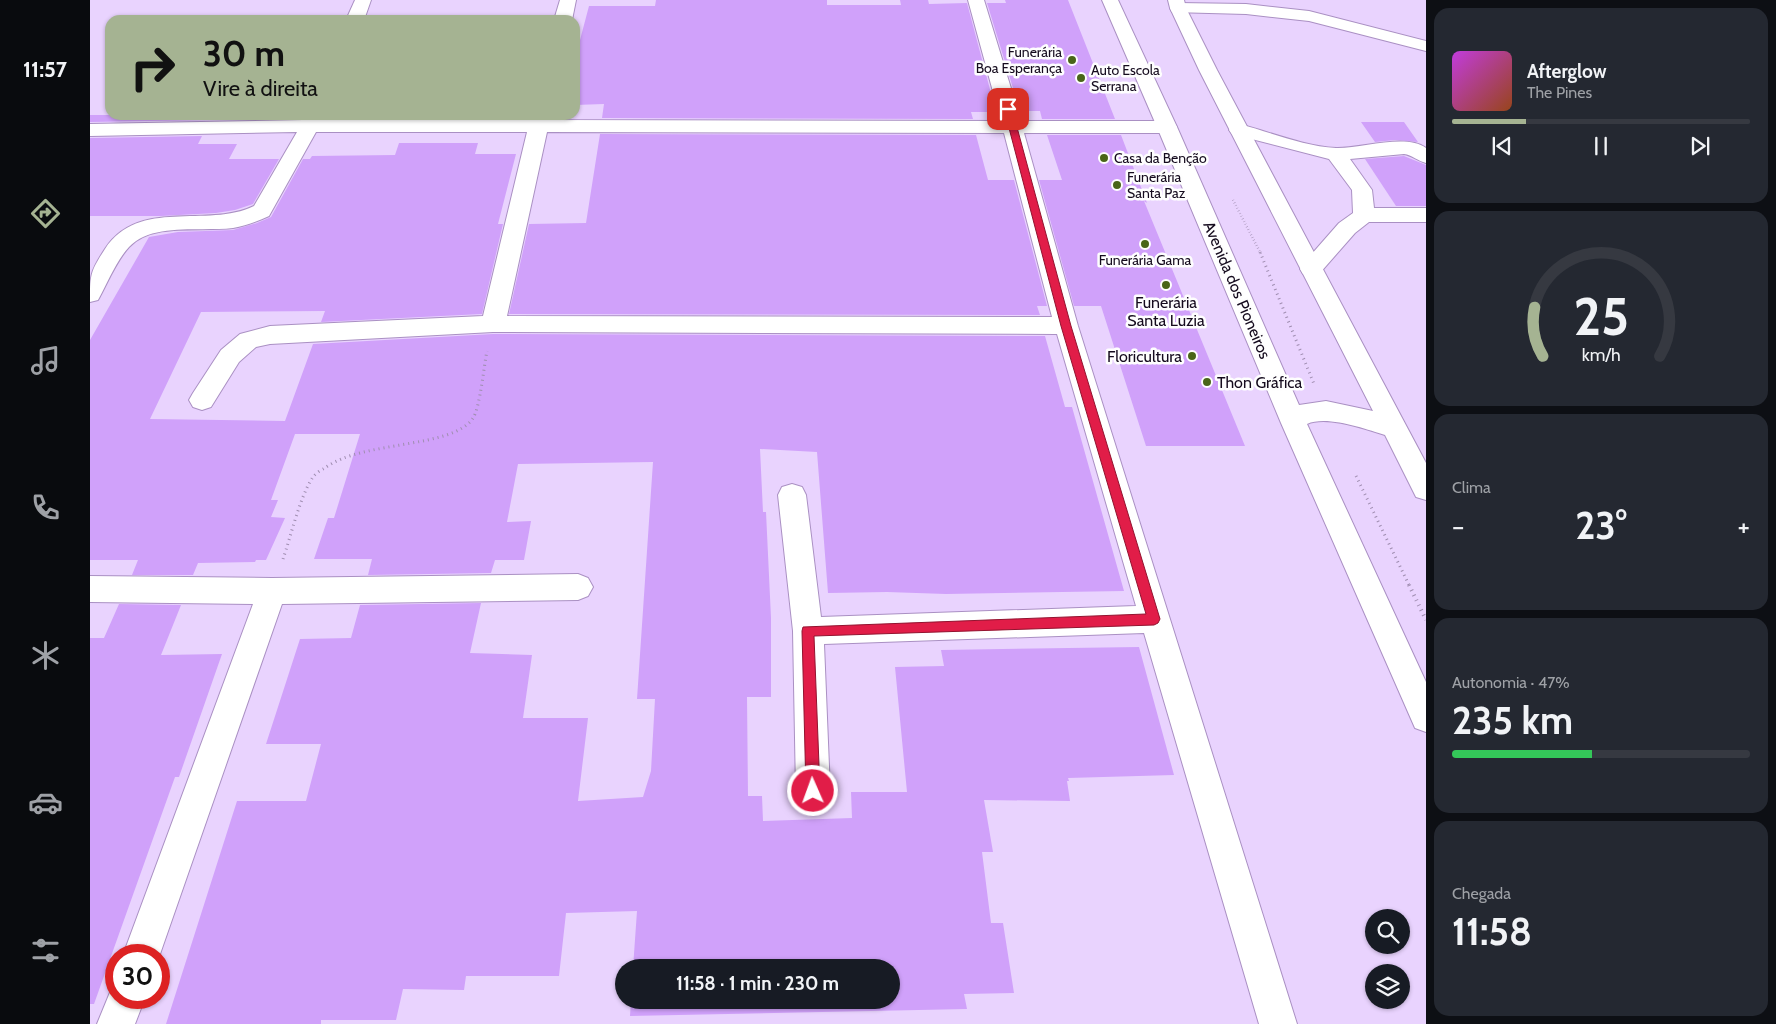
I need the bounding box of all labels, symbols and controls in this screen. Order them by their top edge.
text: 30 m [203,32,285,75]
icon: right [120,35,185,100]
place label: Funerária Boa Esperança [976,43,1062,77]
marker: Funerária Boa Esperança [1066,54,1078,66]
text: 11:57 [23,56,67,83]
text: Afterglow [1527,60,1607,83]
place label: Auto Escola Serrana [1091,61,1160,95]
marker: Auto Escola Serrana [1075,72,1087,84]
text: Vire à direita [203,75,318,102]
text: The Pines [1527,83,1592,102]
pin [987,88,1029,130]
icon: arrive [994,95,1022,123]
icon: previous [1488,132,1516,160]
icon: pause [1587,132,1615,160]
icon: next [1686,132,1714,160]
place label: Casa da Benção [1114,149,1207,167]
marker: Casa da Benção [1098,152,1110,164]
place label: Funerária Santa Paz [1127,168,1186,202]
marker: Funerária Santa Paz [1111,179,1123,191]
icon: directions [28,196,63,231]
street label: Avenida dos Pioneiros [1199,218,1275,362]
marker: Funerária Gama [1139,238,1151,250]
place label: Funerária Gama [1099,251,1192,269]
marker: Funerária Santa Luzia [1160,279,1172,291]
text: 25 [1573,285,1629,348]
place label: Funerária Santa Luzia [1127,293,1205,330]
icon: music [28,343,63,378]
text: km/h [1581,344,1621,365]
place label: Floricultura [1107,347,1182,366]
marker: Floricultura [1186,350,1198,362]
place label: Thon Gráfica [1217,373,1303,392]
marker: Thon Gráfica [1201,376,1213,388]
text: Clima [1452,478,1491,497]
icon: phone [28,490,63,525]
text: 23° [1575,502,1627,549]
text: − [1452,509,1464,543]
text: + [1738,509,1750,543]
icon: climate [28,638,63,673]
text: Autonomia · 47% [1452,673,1570,692]
text: 235 km [1452,697,1573,744]
position arrow [786,764,838,816]
icon: car [28,785,63,820]
text: Chegada [1452,884,1511,903]
text: 11:58 [1452,908,1532,955]
map controls [1365,909,1410,1009]
button: search [1365,909,1410,954]
icon: filters [28,933,63,968]
speed limit sign: 30 [105,944,170,1009]
button: layers [1365,964,1410,1009]
text: 11:58 · 1 min · 230 m [676,972,839,995]

